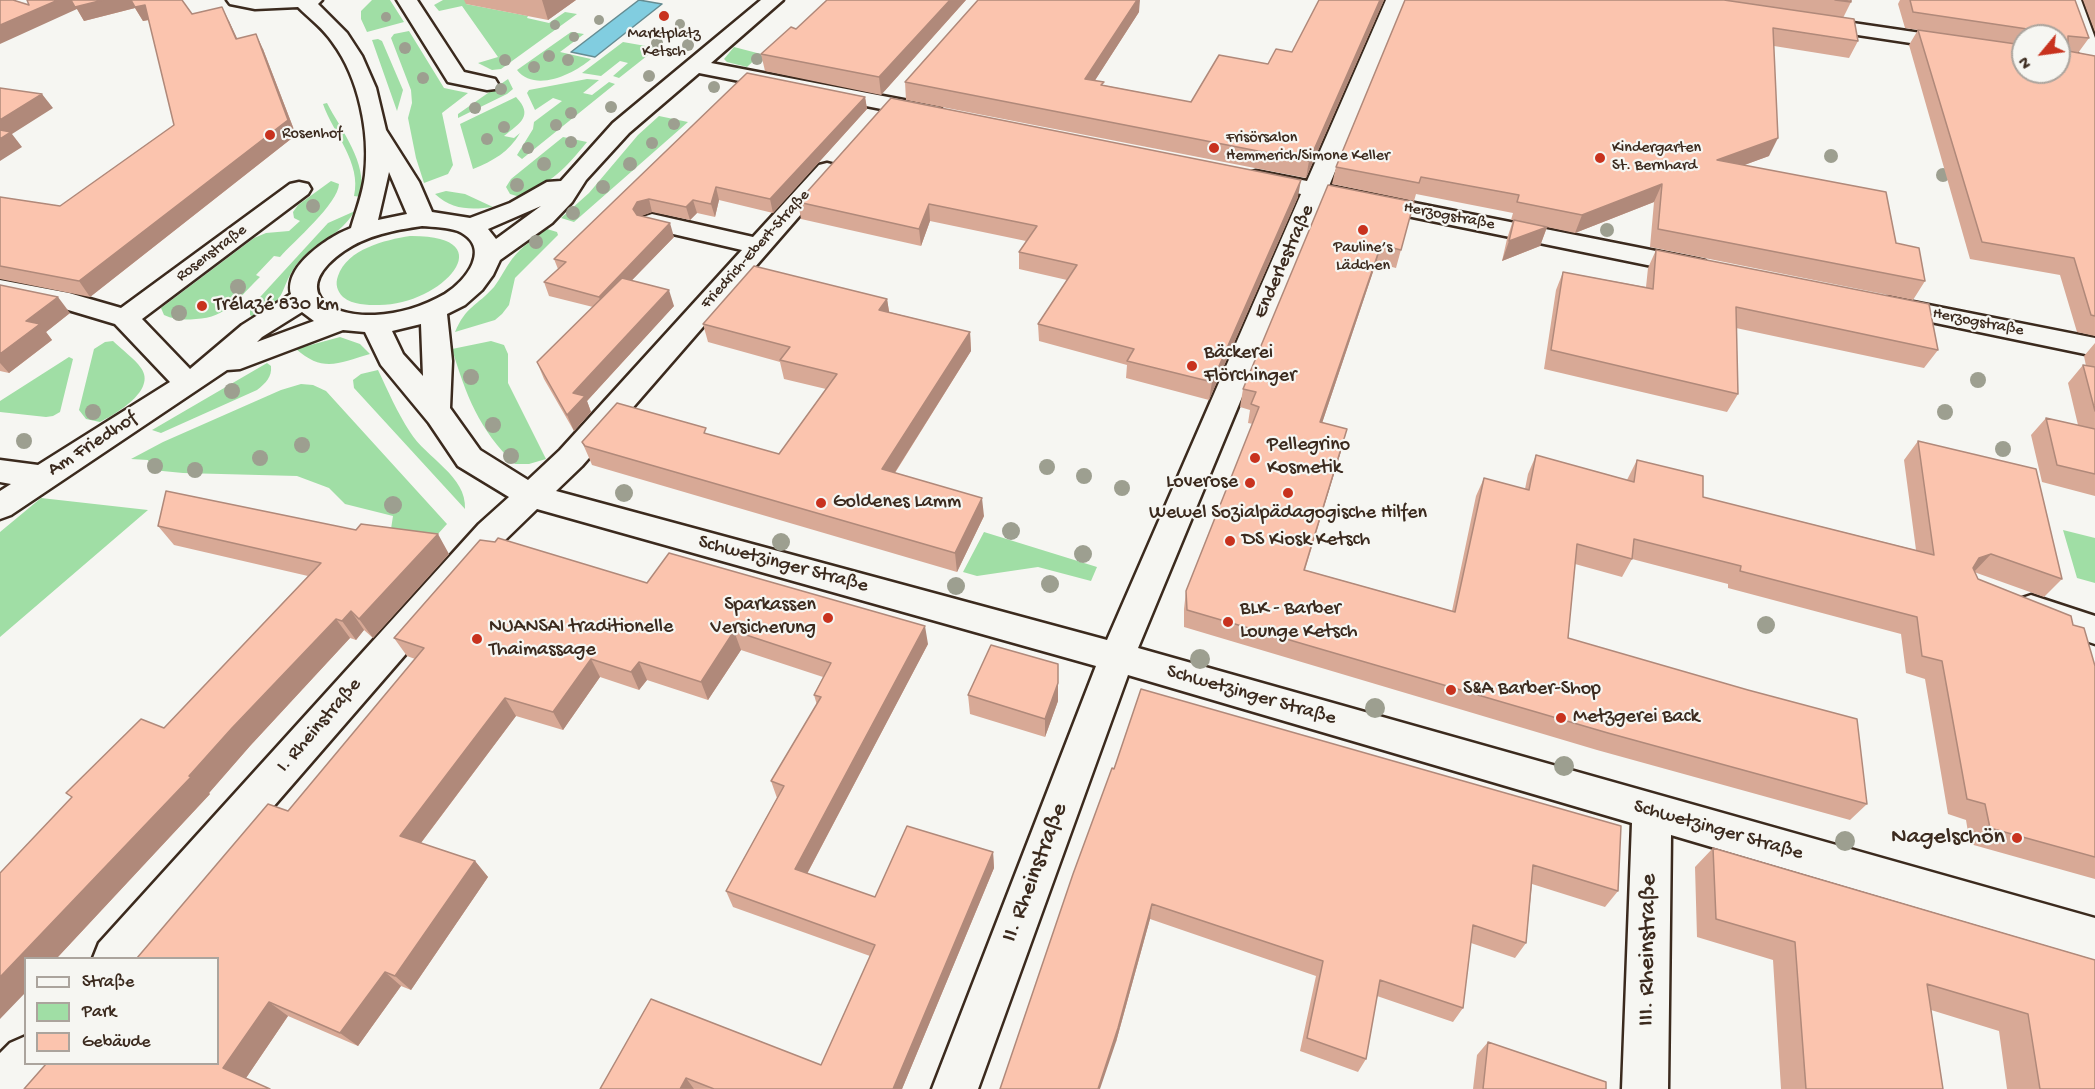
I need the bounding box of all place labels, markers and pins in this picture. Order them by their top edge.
marker: Marktplatz Ketsch [657,9,671,23]
place label: Marktplatz Ketsch [627,25,701,63]
place label: Rosenhof [282,125,342,145]
marker: Rosenhof [263,128,277,142]
place label: Frisörsalon Hemmerich/Simone Keller [1226,129,1390,167]
place label: Kindergarten St. Bernhard [1612,139,1701,177]
marker: Frisörsalon Hemmerich/Simone Keller [1207,141,1221,155]
marker: Kindergarten St. Bernhard [1593,151,1607,165]
marker: Pauline’s Lädchen [1356,223,1370,237]
place label: Pauline’s Lädchen [1334,239,1392,277]
place label: Trélazé 830 km [214,294,339,318]
marker: Trélazé 830 km [195,299,209,313]
place label: Bäckerei Flörchinger [1204,342,1296,389]
marker: Bäckerei Flörchinger [1185,359,1199,373]
place label: Pellegrino Kosmetik [1267,434,1350,481]
marker: Pellegrino Kosmetik [1248,451,1262,465]
place label: Loverose [1166,471,1238,495]
marker: Loverose [1243,476,1257,490]
marker: Wewel Sozialpädagogische Hilfen [1281,486,1295,500]
place label: Goldenes Lamm [833,491,961,515]
marker: Goldenes Lamm [814,496,828,510]
place label: Wewel Sozialpädagogische Hilfen [1149,502,1427,526]
place label: DS Kiosk Ketsch [1242,529,1370,553]
marker: DS Kiosk Ketsch [1223,534,1237,548]
place label: Sparkassen Versicherung [711,594,816,641]
place label: BLK - Barber Lounge Ketsch [1240,598,1357,645]
marker: Sparkassen Versicherung [821,611,835,625]
marker: BLK - Barber Lounge Ketsch [1221,615,1235,629]
place label: NUANSAI traditionelle Thaimassage [489,616,673,663]
marker: NUANSAI traditionelle Thaimassage [470,632,484,646]
place label: S&A Barber-Shop [1463,678,1601,702]
marker: S&A Barber-Shop [1444,683,1458,697]
place label: Metzgerei Back [1573,706,1699,730]
marker: Metzgerei Back [1554,711,1568,725]
place label: Nagelschön [1891,824,2005,852]
marker: Nagelschön [2010,831,2024,845]

